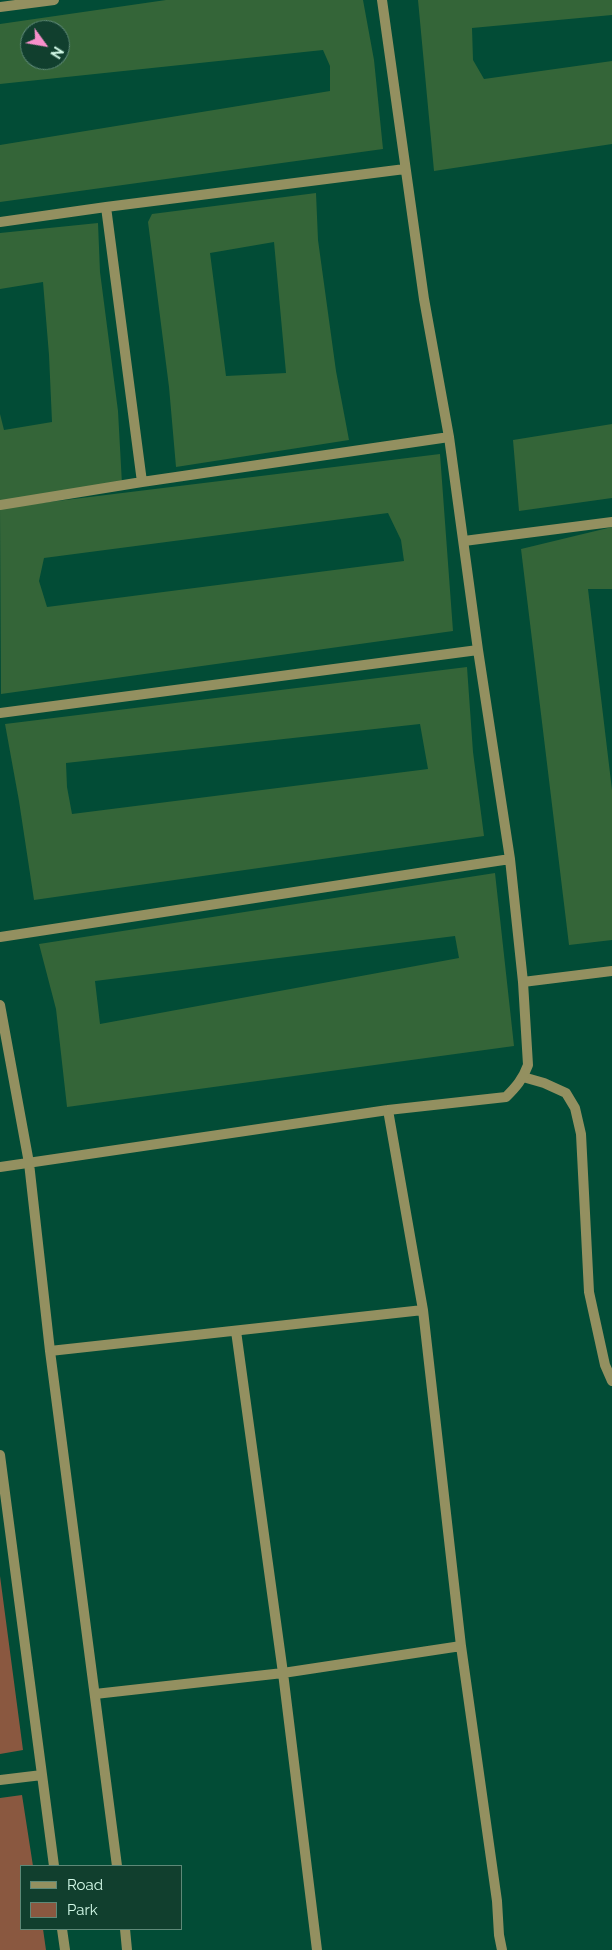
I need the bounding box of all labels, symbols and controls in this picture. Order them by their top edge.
north arrow [20,20,70,70]
text: N [47,44,66,61]
legend [20,1865,182,1930]
text: Road [67,1876,103,1894]
text: Park [67,1901,98,1919]

